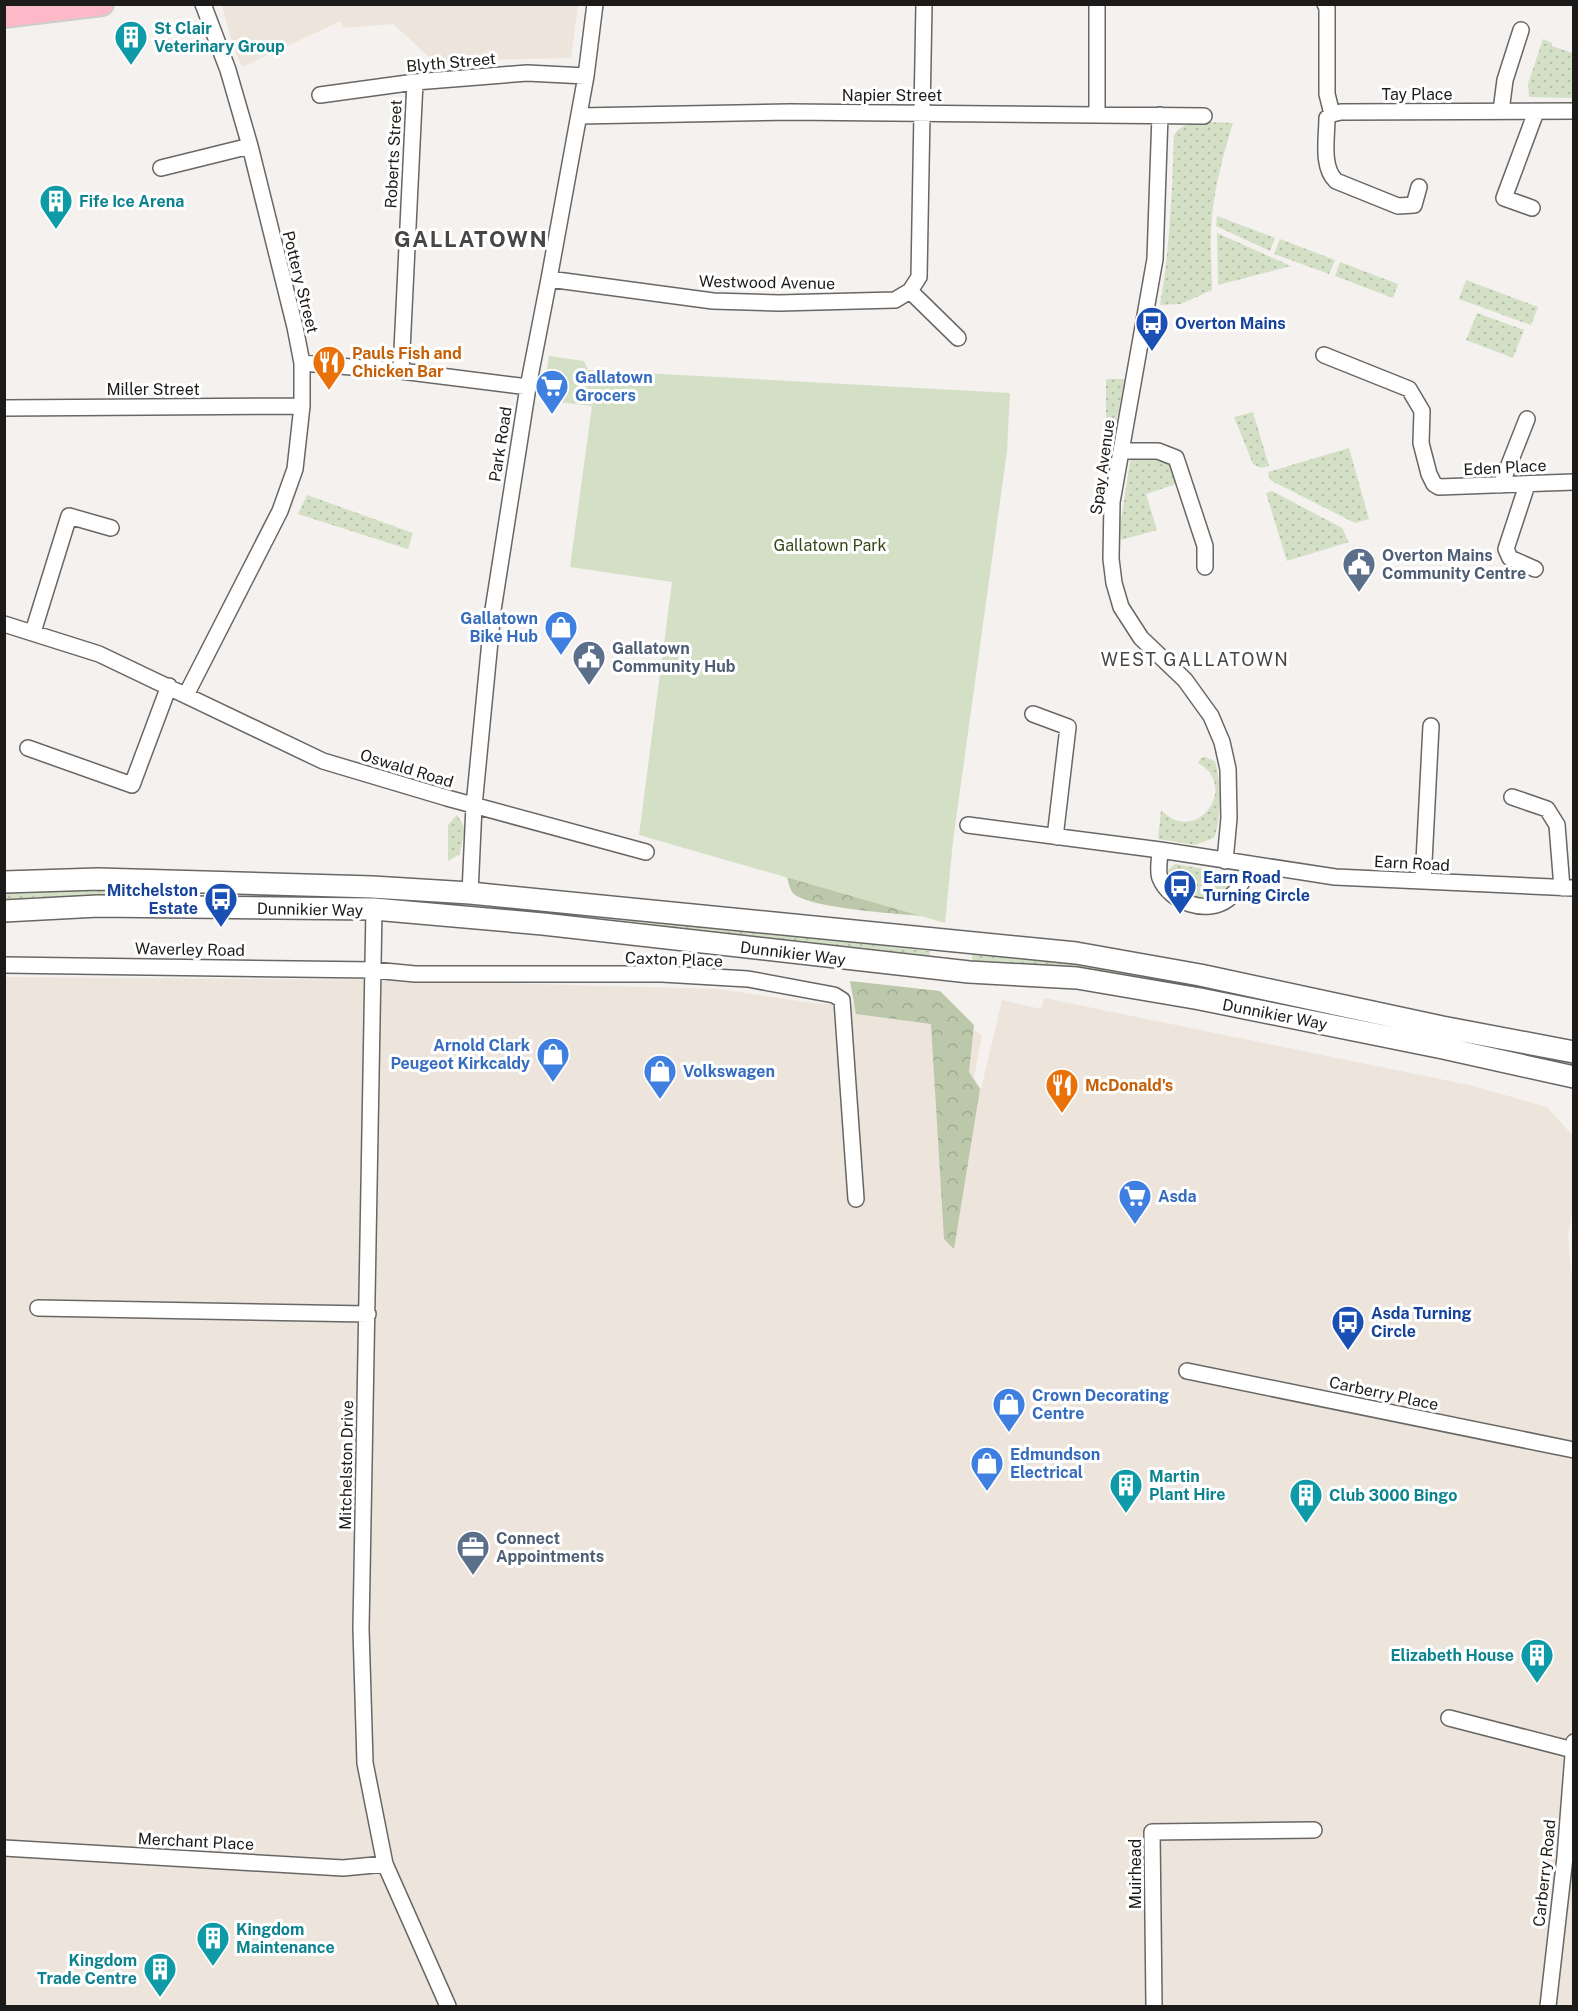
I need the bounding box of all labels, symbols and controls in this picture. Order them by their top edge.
building icon: St Clair Veterinary Group [113,19,149,66]
place label: St Clair Veterinary Group [154,19,285,56]
street label: Blyth Street [405,49,497,76]
street label: Tay Place [1381,85,1453,104]
street label: Napier Street [842,86,942,105]
street label: Roberts Street [381,99,406,209]
building icon: Fife Ice Arena [38,183,74,230]
place label: Fife Ice Arena [79,192,184,211]
district label: GALLATOWN [394,226,548,252]
street label: Pottery Street [279,229,322,335]
street label: Westwood Avenue [699,272,835,293]
bus stop icon: Overton Mains [1134,305,1170,352]
place label: Overton Mains [1175,314,1286,333]
restaurant icon: Pauls Fish and Chicken Bar [311,344,347,391]
place label: Pauls Fish and Chicken Bar [352,344,462,381]
supermarket icon: Gallatown Grocers [534,368,570,415]
place label: Gallatown Grocers [575,368,653,405]
street label: Miller Street [106,380,200,399]
street label: Park Road [485,405,516,483]
street label: Spay Avenue [1086,418,1119,516]
street label: Eden Place [1463,456,1547,479]
park label: Gallatown Park [773,536,887,555]
public building icon: Overton Mains Community Centre [1341,546,1377,593]
place label: Overton Mains Community Centre [1382,546,1526,583]
place label: Gallatown Bike Hub [460,609,538,646]
shop icon: Gallatown Bike Hub [543,609,579,656]
public building icon: Gallatown Community Hub [571,639,607,686]
place label: Gallatown Community Hub [612,639,736,676]
district label: WEST GALLATOWN [1101,649,1289,670]
street label: Oswald Road [358,745,456,792]
street label: Earn Road [1374,852,1450,875]
bus stop icon: Earn Road Turning Circle [1162,868,1198,915]
place label: Earn Road Turning Circle [1203,868,1310,905]
place label: Mitchelston Estate [107,881,198,918]
bus stop icon: Mitchelston Estate [203,881,239,928]
street label: Dunnikier Way [257,899,364,920]
street label: Dunnikier Way [739,938,847,969]
street label: Waverley Road [135,939,245,960]
street label: Caxton Place [625,948,723,971]
street label: Dunnikier Way [1221,995,1329,1034]
place label: Arnold Clark Peugeot Kirkcaldy [390,1036,530,1073]
shop icon: Arnold Clark Peugeot Kirkcaldy [535,1036,571,1083]
shop icon: Volkswagen [642,1053,678,1100]
place label: Volkswagen [683,1062,775,1081]
restaurant icon: McDonald's [1044,1067,1080,1114]
place label: McDonald's [1085,1076,1173,1095]
supermarket icon: Asda [1117,1178,1153,1225]
place label: Asda [1158,1187,1197,1206]
bus stop icon: Asda Turning Circle [1330,1304,1366,1351]
place label: Asda Turning Circle [1371,1304,1472,1341]
street label: Carberry Place [1328,1373,1440,1414]
shop icon: Crown Decorating Centre [991,1386,1027,1433]
place label: Crown Decorating Centre [1032,1386,1169,1423]
street label: Mitchelston Drive [336,1400,357,1530]
shop icon: Edmundson Electrical [969,1445,1005,1492]
place label: Edmundson Electrical [1010,1445,1100,1482]
building icon: Martin Plant Hire [1108,1467,1144,1514]
place label: Martin Plant Hire [1149,1467,1226,1504]
building icon: Club 3000 Bingo [1288,1477,1324,1524]
place label: Club 3000 Bingo [1329,1486,1457,1505]
office icon: Connect Appointments [455,1529,491,1576]
place label: Connect Appointments [496,1529,604,1566]
building icon: Elizabeth House [1519,1637,1555,1684]
place label: Elizabeth House [1390,1646,1514,1665]
street label: Carberry Road [1529,1819,1560,1928]
street label: Merchant Place [137,1829,255,1854]
street label: Muirhead [1126,1839,1145,1909]
building icon: Kingdom Maintenance [195,1920,231,1967]
place label: Kingdom Maintenance [236,1920,335,1957]
place label: Kingdom Trade Centre [37,1951,137,1988]
building icon: Kingdom Trade Centre [142,1951,178,1998]

